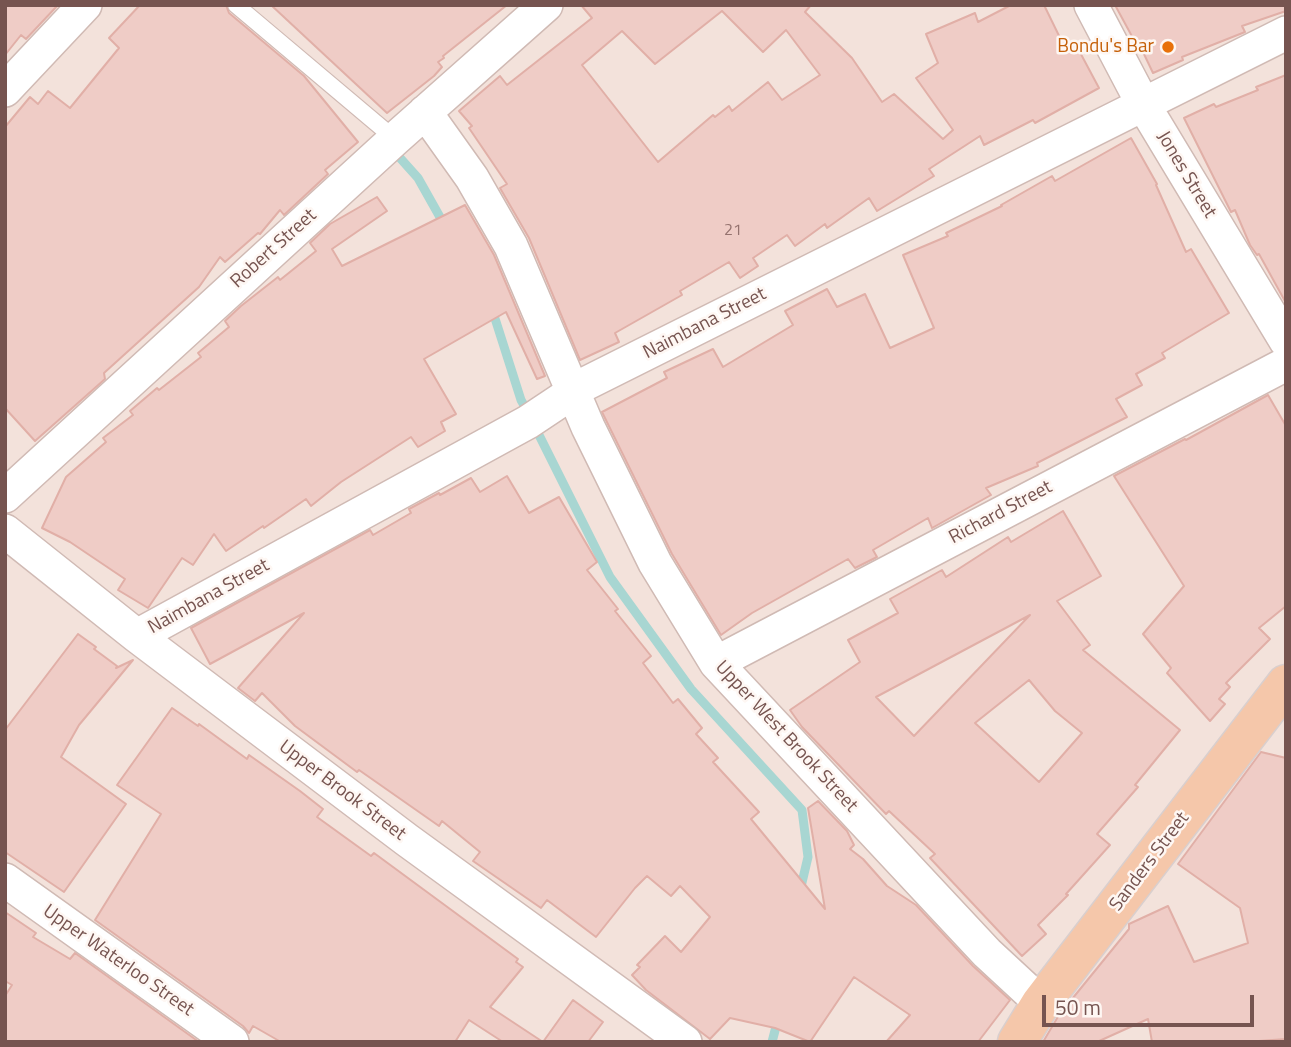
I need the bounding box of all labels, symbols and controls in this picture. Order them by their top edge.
place label: Bondu's Bar [1057,36,1154,58]
marker: Bondu's Bar [1160,39,1176,55]
street label: Jones Street [1151,127,1221,223]
street label: Robert Street [226,205,322,293]
house number: 21 [724,221,742,241]
street label: Naimbana Street [640,283,770,365]
street label: Richard Street [946,476,1056,550]
street label: Naimbana Street [145,554,273,640]
street label: Upper West Brook Street [710,657,862,817]
street label: Upper Brook Street [274,736,410,846]
street label: Sanders Street [1105,808,1195,916]
street label: Upper Waterloo Street [38,900,198,1022]
scale bar [1046,981,1258,1025]
text: 50 m [1055,991,1101,1023]

